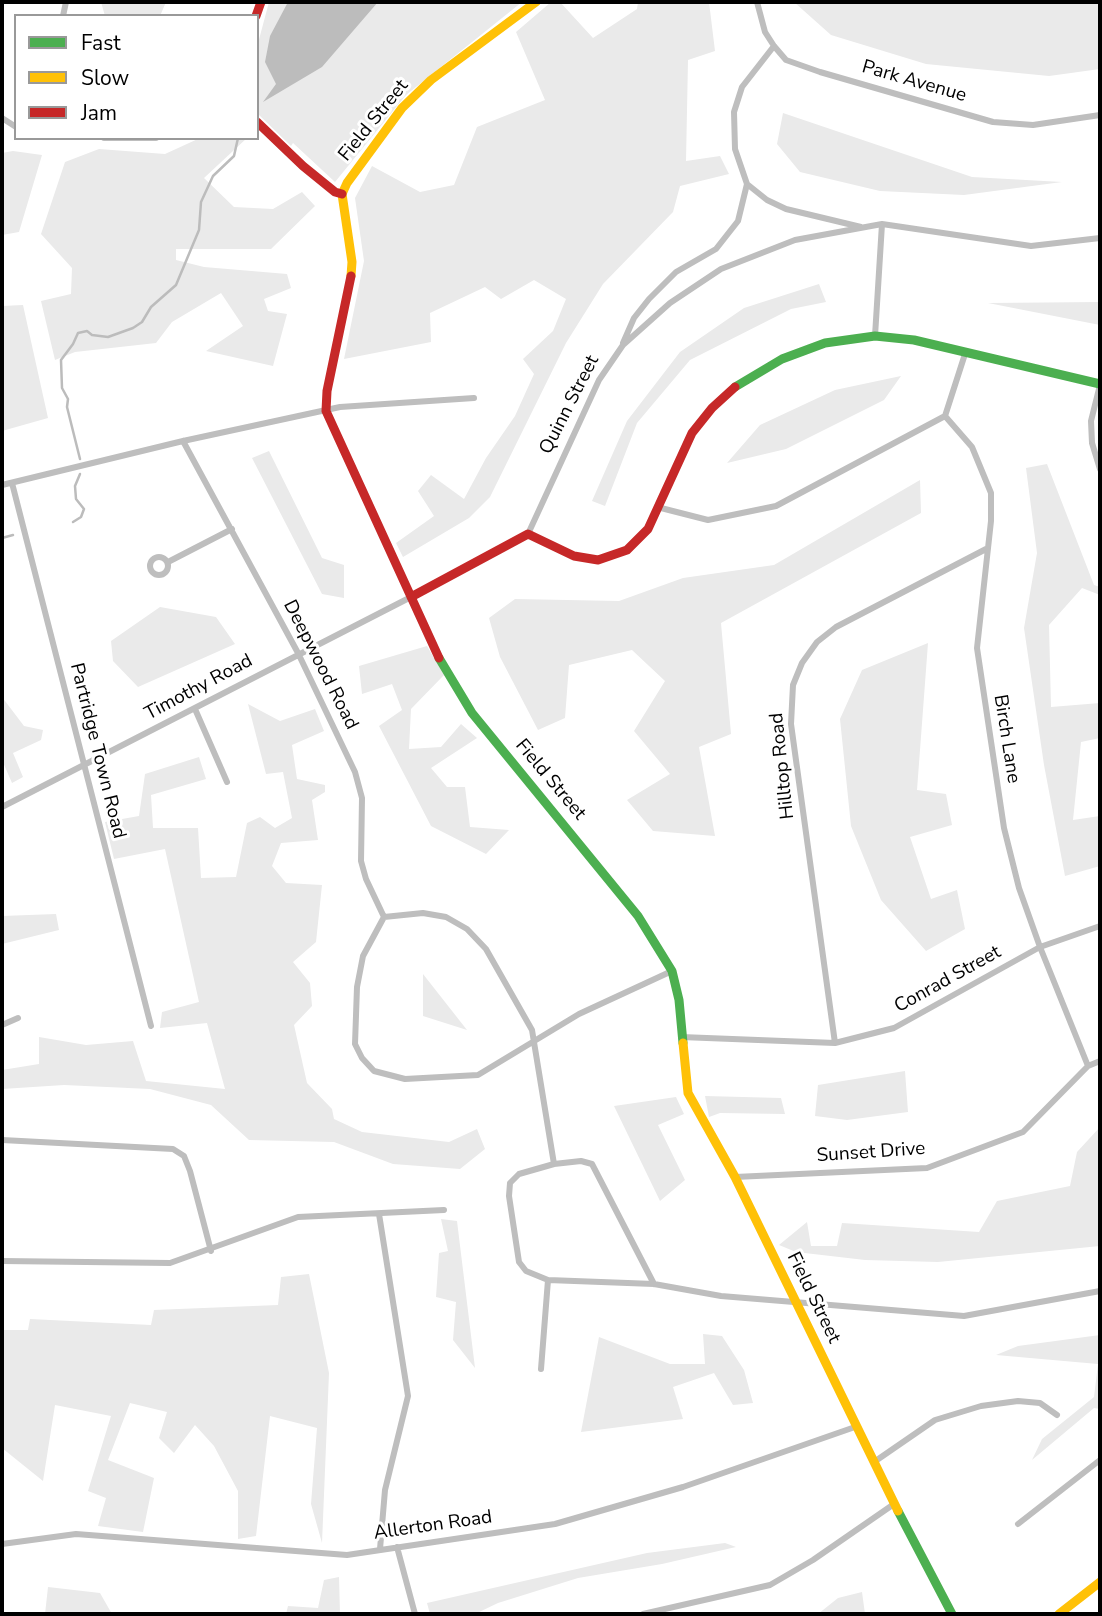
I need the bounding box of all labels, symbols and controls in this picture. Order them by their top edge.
legend [14,14,259,140]
text: Fast [81,29,121,57]
street label: Park Avenue [859,56,969,108]
text: Slow [81,64,129,92]
street label: Field Street [334,76,414,166]
text: Jam [81,99,117,127]
street label: Quinn Street [535,352,605,458]
street label: Deepwood Road [278,596,362,734]
street label: Timothy Road [141,650,257,726]
street label: Partridge Town Road [64,661,130,841]
street label: Birch Lane [988,693,1024,785]
street label: Hilltop Road [766,711,800,821]
street label: Field Street [510,735,590,825]
street label: Conrad Street [891,941,1005,1019]
street label: Sunset Drive [816,1138,926,1168]
street label: Field Street [781,1249,845,1347]
street label: Allerton Road [372,1506,494,1546]

